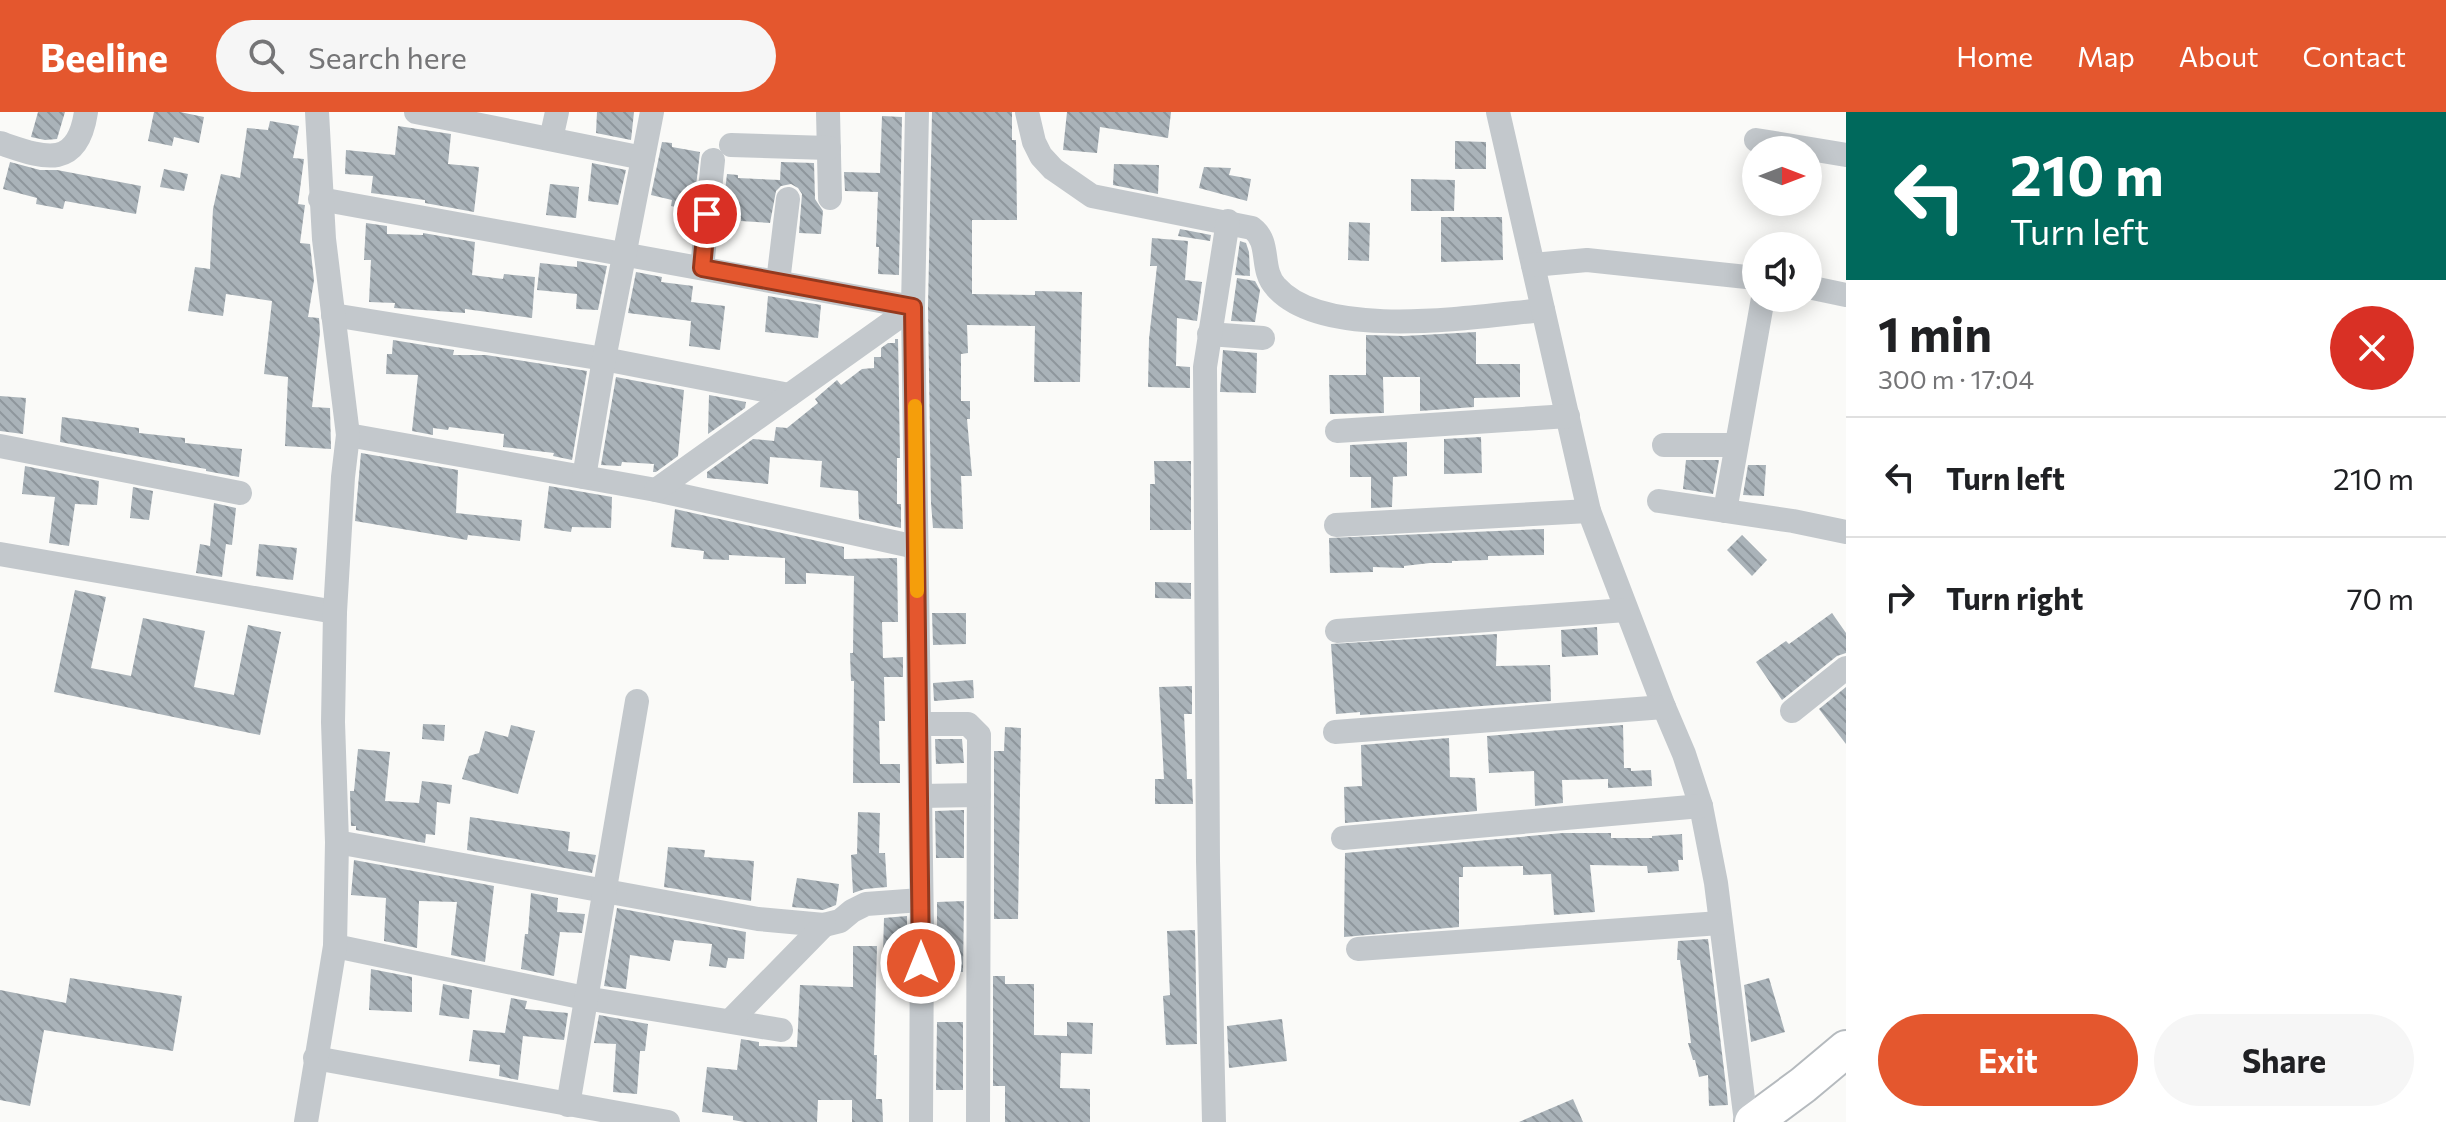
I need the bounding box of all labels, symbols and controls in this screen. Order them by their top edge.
search box [216,20,776,92]
text: Beeline [40,33,168,80]
icon: search [244,34,288,78]
text: Search here [308,38,467,75]
text: Home [1956,39,2033,73]
text: Map [2077,39,2135,73]
text: About [2179,39,2259,73]
text: Contact [2303,39,2406,73]
north arrow [1742,136,1822,216]
map controls [1742,136,1822,312]
text: 210 m [2010,139,2164,208]
icon: left [1878,144,1982,248]
pin [673,180,741,248]
icon: arrive [685,192,729,236]
text: Turn left [2010,208,2149,252]
button: sound [1742,232,1822,312]
text: 1 min [1878,303,1992,362]
button: close [2330,306,2414,390]
text: 300 m · 17:04 [1878,363,2034,394]
icon: left [1878,455,1922,499]
text: Turn left [1946,459,2065,496]
text: 210 m [2333,459,2414,496]
icon: right [1878,575,1922,619]
text: Turn right [1946,579,2083,616]
text: 70 m [2347,579,2414,616]
position arrow [879,921,963,1005]
button: Exit [1878,1014,2138,1106]
button: Share [2154,1014,2414,1106]

